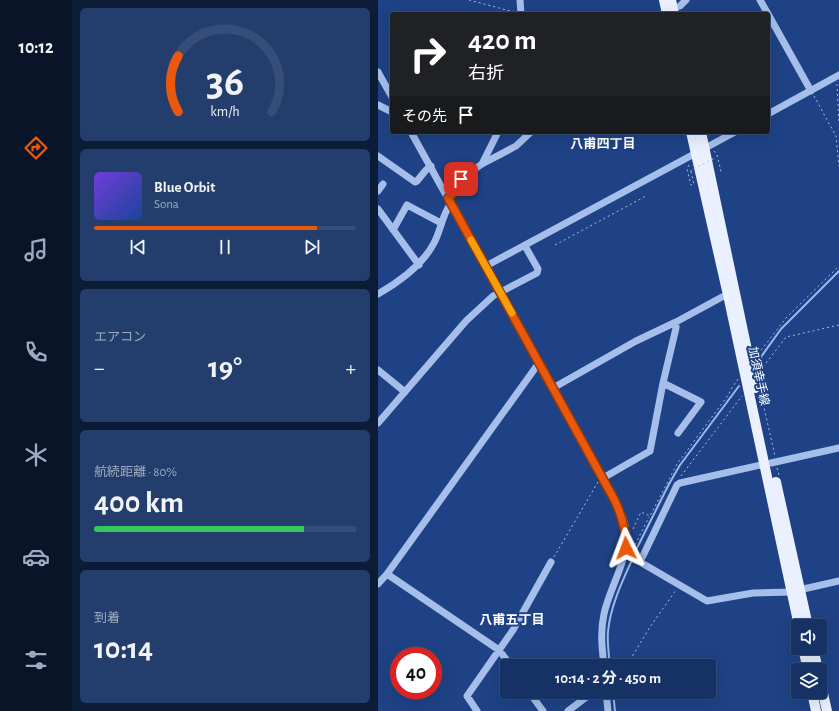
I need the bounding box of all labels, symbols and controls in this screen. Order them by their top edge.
text: 420 m [468,27,537,55]
icon: right [402,28,454,80]
text: 10:12 [19,39,53,57]
text: 36 [206,62,244,103]
text: 右折 [468,65,504,83]
icon: arrive [455,104,477,126]
text: km/h [210,105,240,119]
text: その先 [402,109,447,124]
icon: directions [22,134,50,162]
district label: 八甫四丁目 [570,136,636,151]
pin [444,162,478,196]
icon: arrive [450,168,472,190]
text: Blue Orbit [154,180,215,195]
text: Sona [154,198,179,211]
icon: music [22,236,50,264]
icon: previous [127,236,149,258]
icon: pause [214,236,236,258]
icon: next [301,236,323,258]
text: エアコン [94,331,146,344]
icon: phone [22,338,50,366]
street label: 加須幸手線 [747,345,772,407]
text: 19° [208,353,242,383]
text: − [94,357,105,379]
text: + [345,357,356,379]
icon: climate [22,441,50,469]
text: 航続距離 · 80% [94,466,177,479]
text: 400 km [94,488,184,518]
position arrow [605,527,647,569]
icon: car [22,543,50,571]
text: 到着 [94,612,120,625]
district label: 八甫五丁目 [479,612,545,627]
map controls [791,619,827,699]
button: sound [791,619,827,655]
text: 10:14 [94,634,153,664]
icon: filters [22,646,50,674]
speed limit sign: 40 [390,647,442,699]
button: layers [791,663,827,699]
text: 10:14 · 2 分 · 450 m [555,671,661,686]

